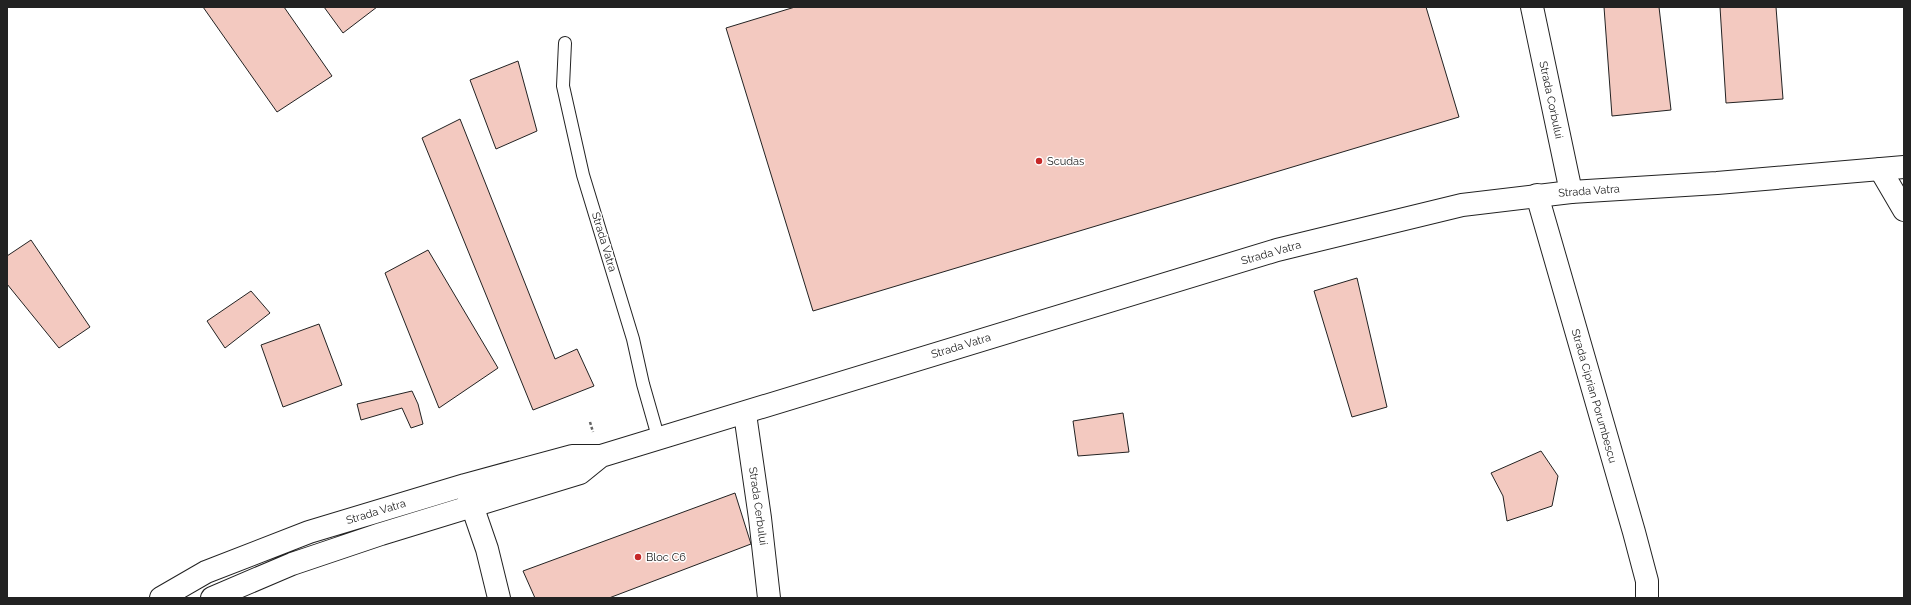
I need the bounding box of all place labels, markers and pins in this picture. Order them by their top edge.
place label: Scudas [1047,155,1084,168]
marker: Scudas [1034,156,1044,166]
place label: Bloc C6 [646,551,686,564]
marker: Bloc C6 [633,552,643,562]

